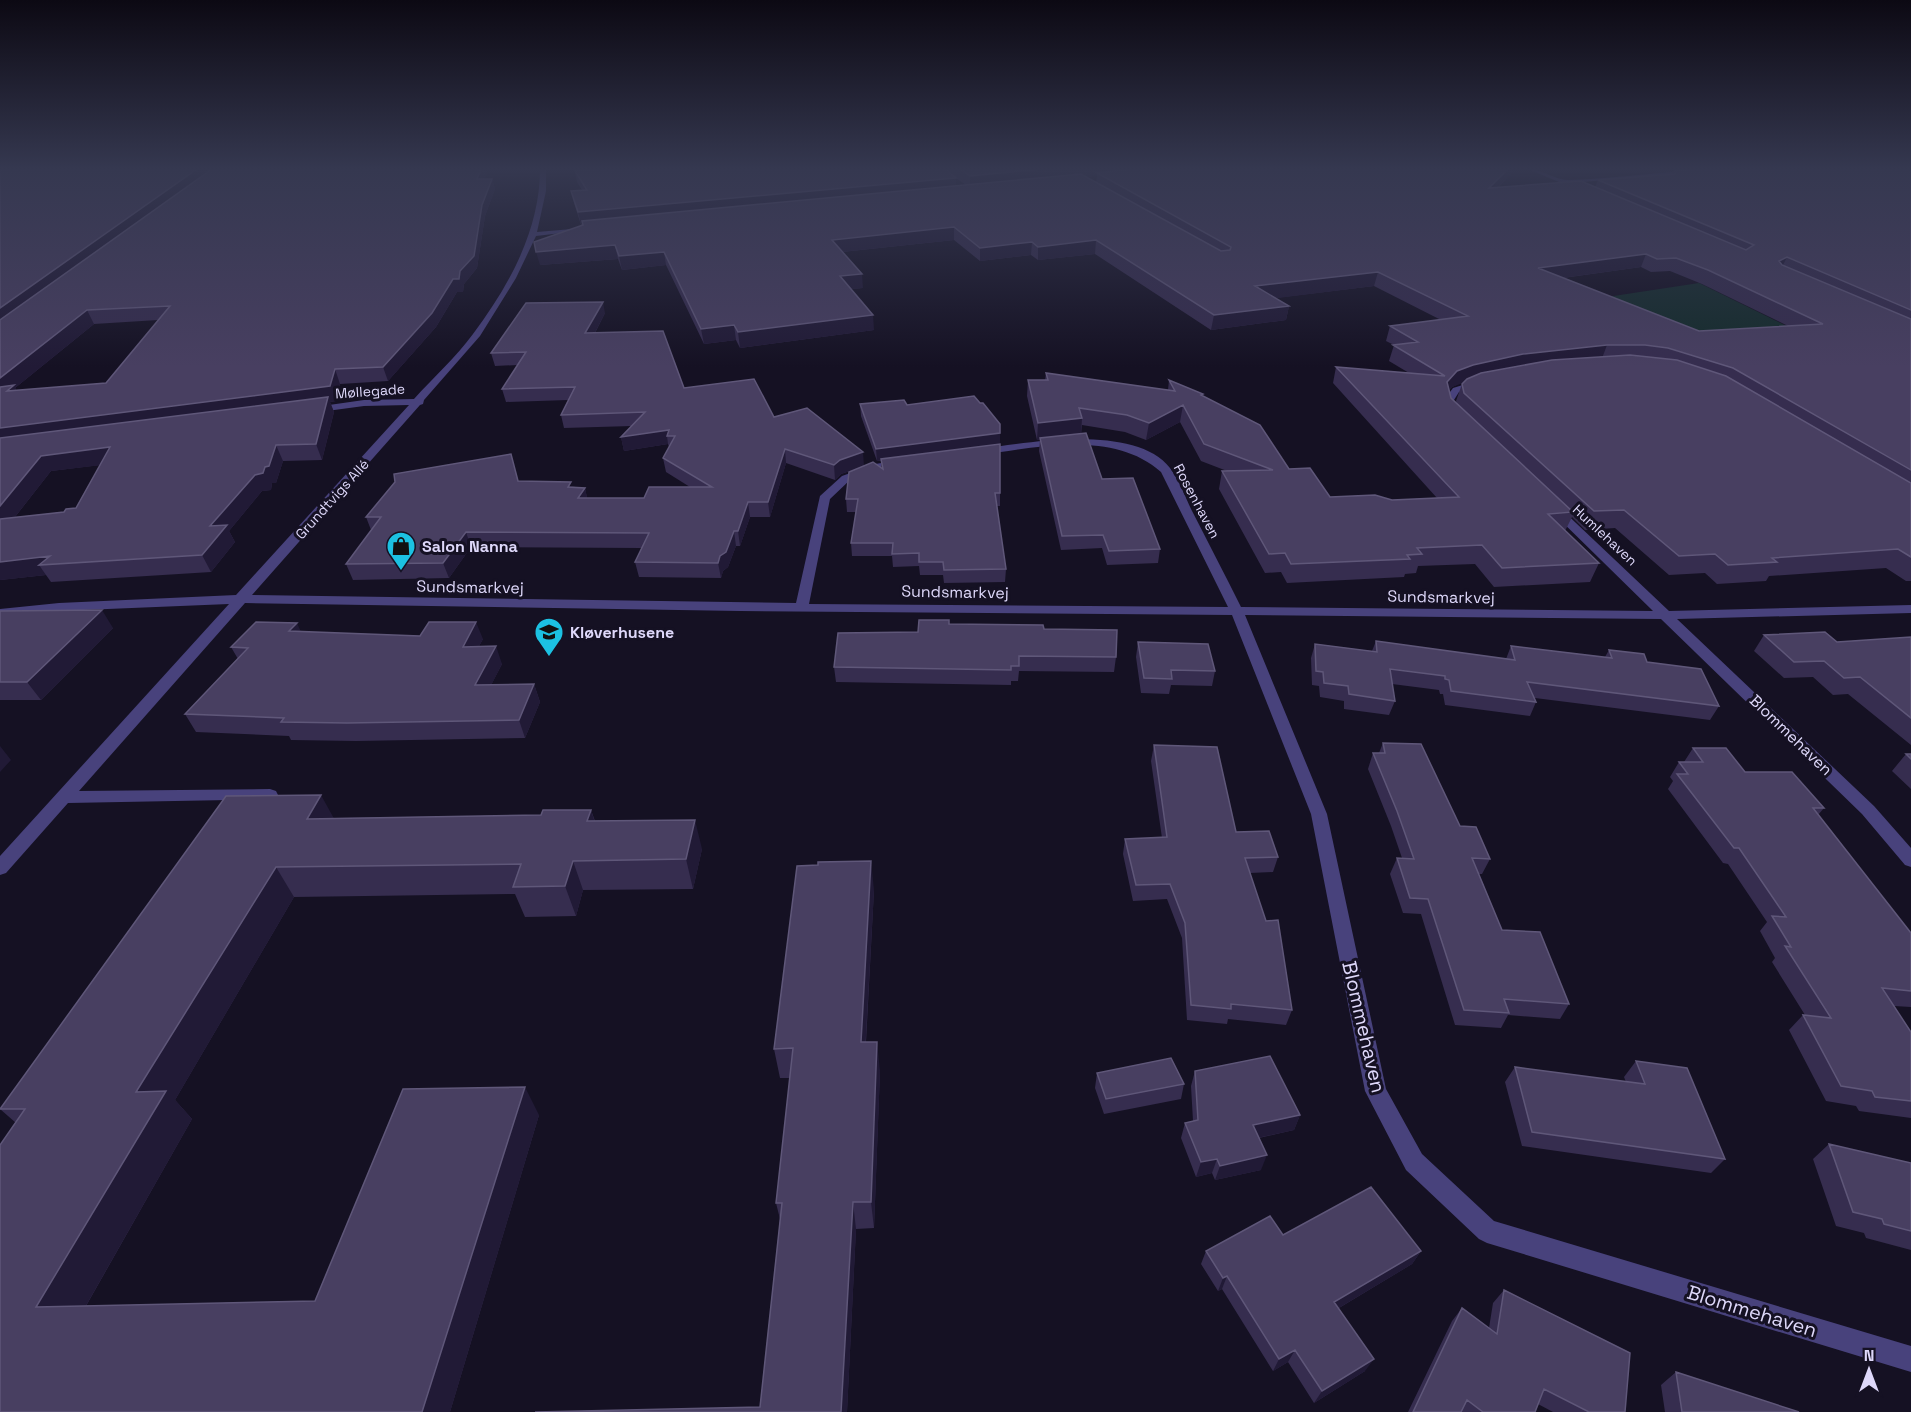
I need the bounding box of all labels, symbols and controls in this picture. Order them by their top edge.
street label: Møllegade [334,380,406,402]
street label: Grundtvigs Allé [291,455,373,543]
street label: Rosenhaven [1170,461,1224,541]
street label: Humlehaven [1569,500,1641,570]
shop icon: Salon Nanna [385,530,417,572]
place label: Salon Nanna [422,536,518,557]
street label: Sundsmarkvej [416,576,524,598]
street label: Sundsmarkvej [901,581,1009,603]
street label: Sundsmarkvej [1387,586,1495,608]
school or university icon: Kløverhusene [533,616,565,658]
place label: Kløverhusene [570,622,674,643]
street label: Blommehaven [1745,690,1837,780]
street label: Blommehaven [1336,959,1392,1095]
street label: Blommehaven [1684,1279,1820,1343]
north arrow [1839,1340,1899,1400]
text: N [1864,1345,1874,1366]

